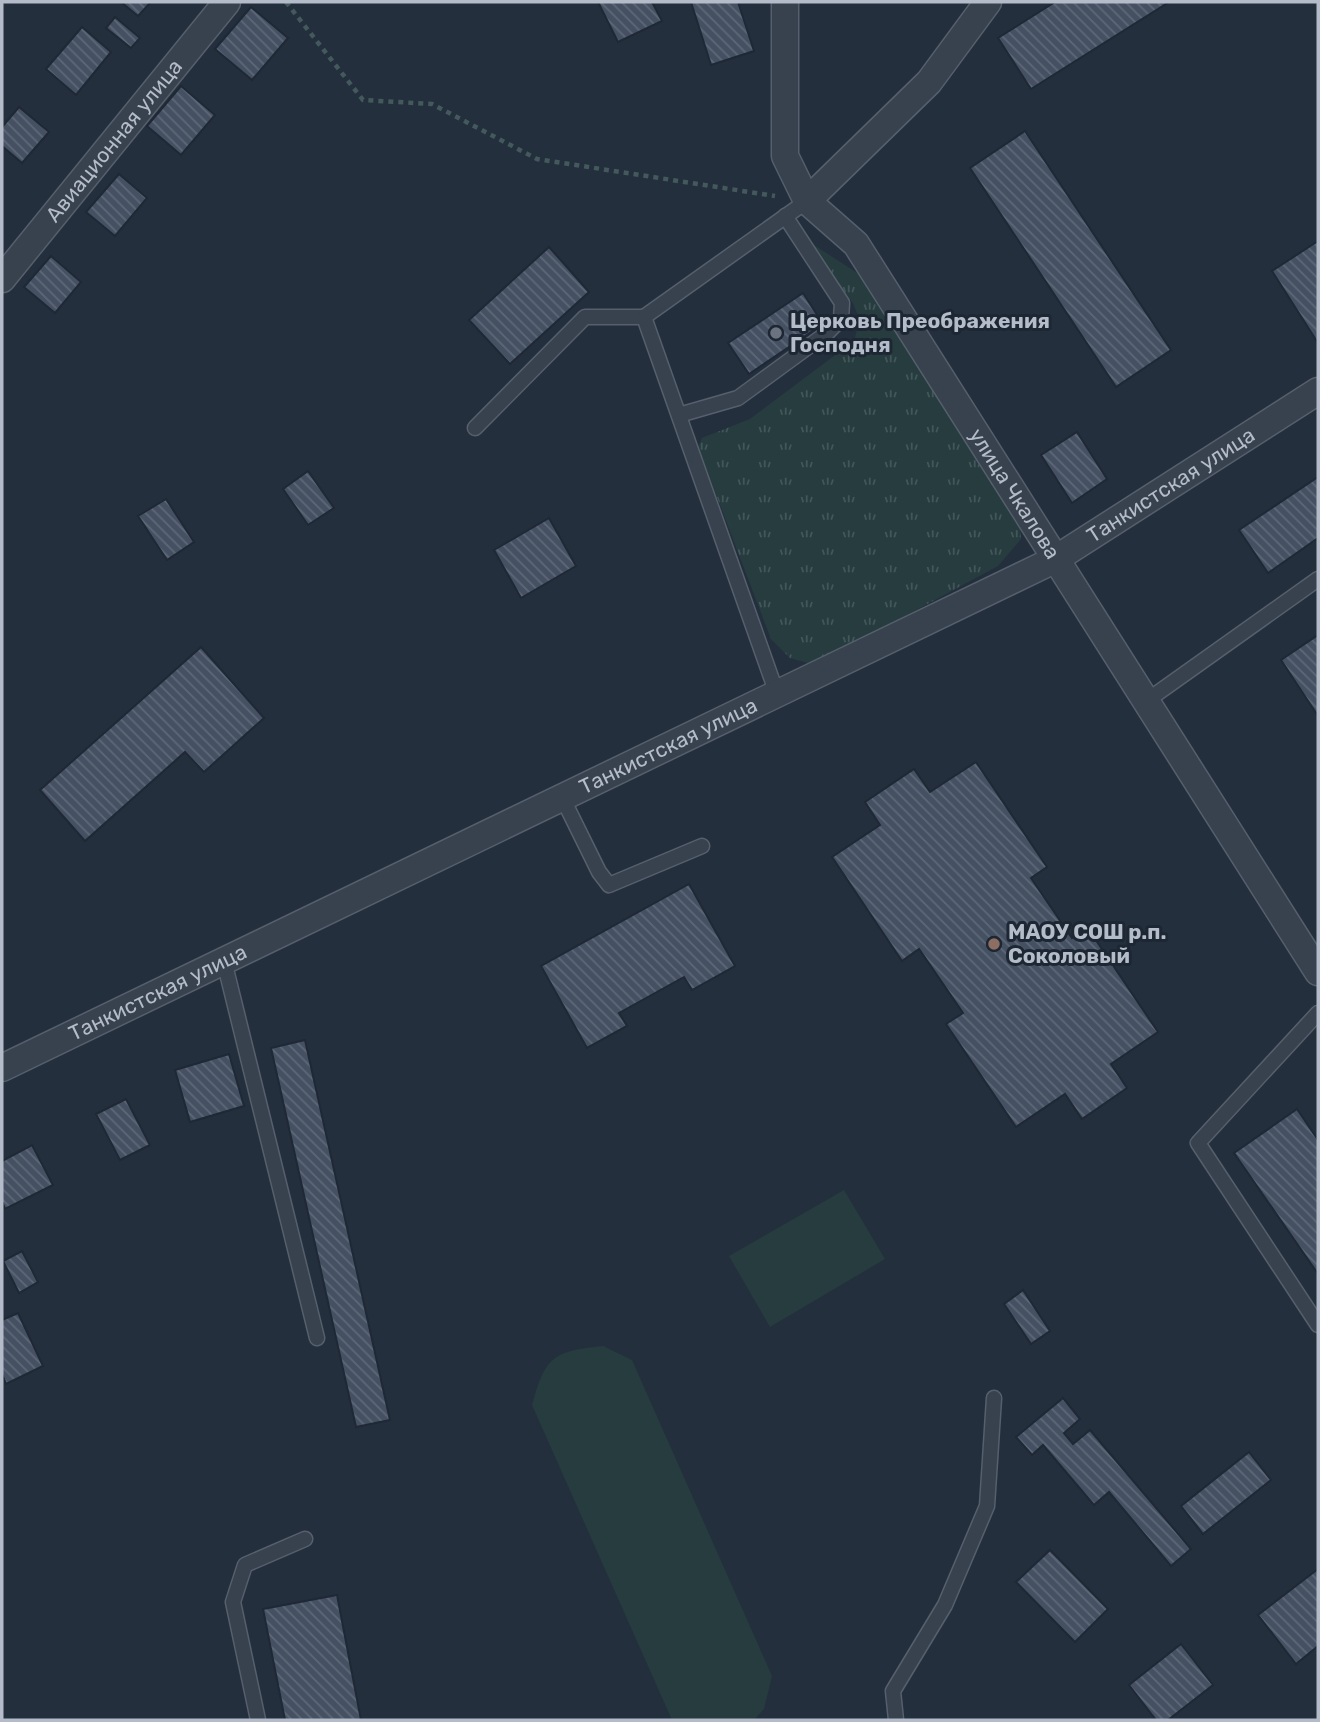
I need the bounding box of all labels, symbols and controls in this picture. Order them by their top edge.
street label: Авиационная улица [40,54,187,227]
place label: Церковь Преображения Господня [790,308,1050,357]
marker: Церковь Преображения Господня [768,325,784,341]
street label: Танкистская улица [1082,422,1259,548]
street label: улица Чкалова [964,423,1066,563]
street label: Танкистская улица [575,692,761,799]
place label: МАОУ СОШ р.п. Соколовый [1008,919,1166,968]
marker: МАОУ СОШ р.п. Соколовый [986,936,1002,952]
street label: Танкистская улица [65,939,251,1046]

